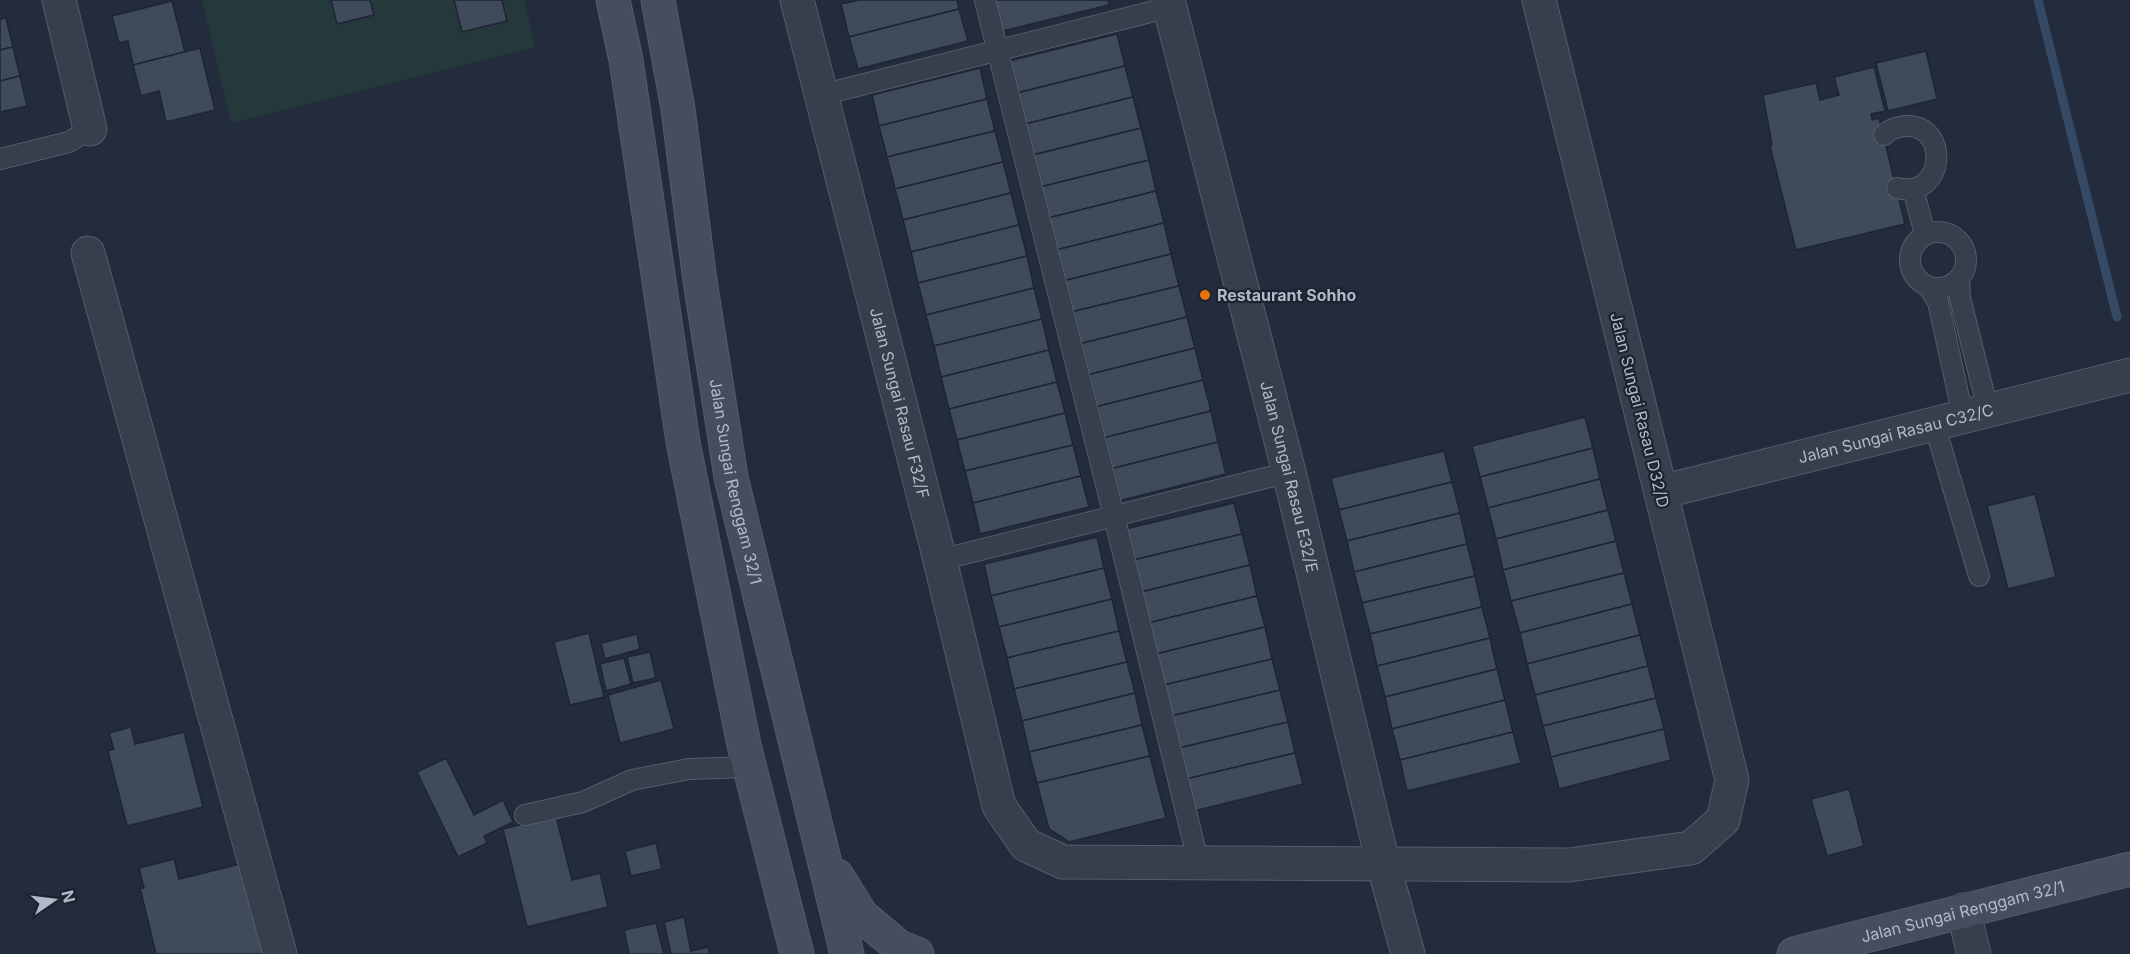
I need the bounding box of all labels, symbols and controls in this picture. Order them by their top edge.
place label: Restaurant Sohho [1217,285,1356,305]
marker: Restaurant Sohho [1198,288,1212,302]
street label: Jalan Sungai Rasau F32/F [866,306,934,501]
street label: Jalan Sungai Rasau D32/D [1606,310,1674,510]
street label: Jalan Sungai Renggam 32/1 [706,377,767,586]
street label: Jalan Sungai Rasau E32/E [1256,379,1323,575]
street label: Jalan Sungai Rasau C32/C [1796,399,1996,467]
north arrow [24,870,84,930]
street label: Jalan Sungai Renggam 32/1 [1859,876,2067,947]
text: N [57,888,80,905]

